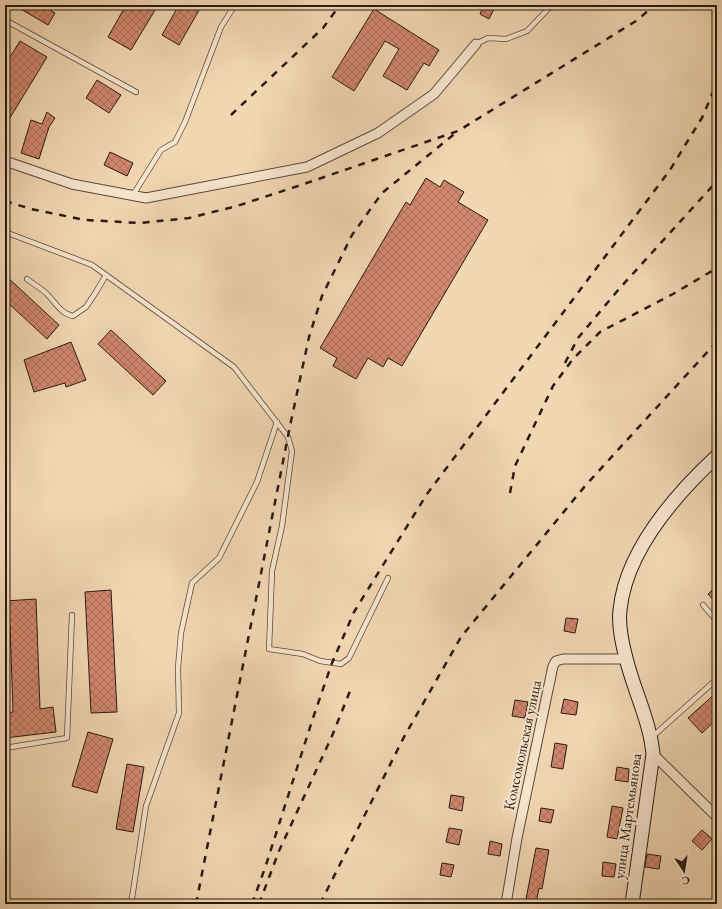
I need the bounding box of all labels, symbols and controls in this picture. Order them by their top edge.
street label: Комсомольская улица [499,678,545,812]
street label: улица Мартемьянова [609,752,645,880]
north arrow [664,851,704,891]
text: С [681,873,691,888]

